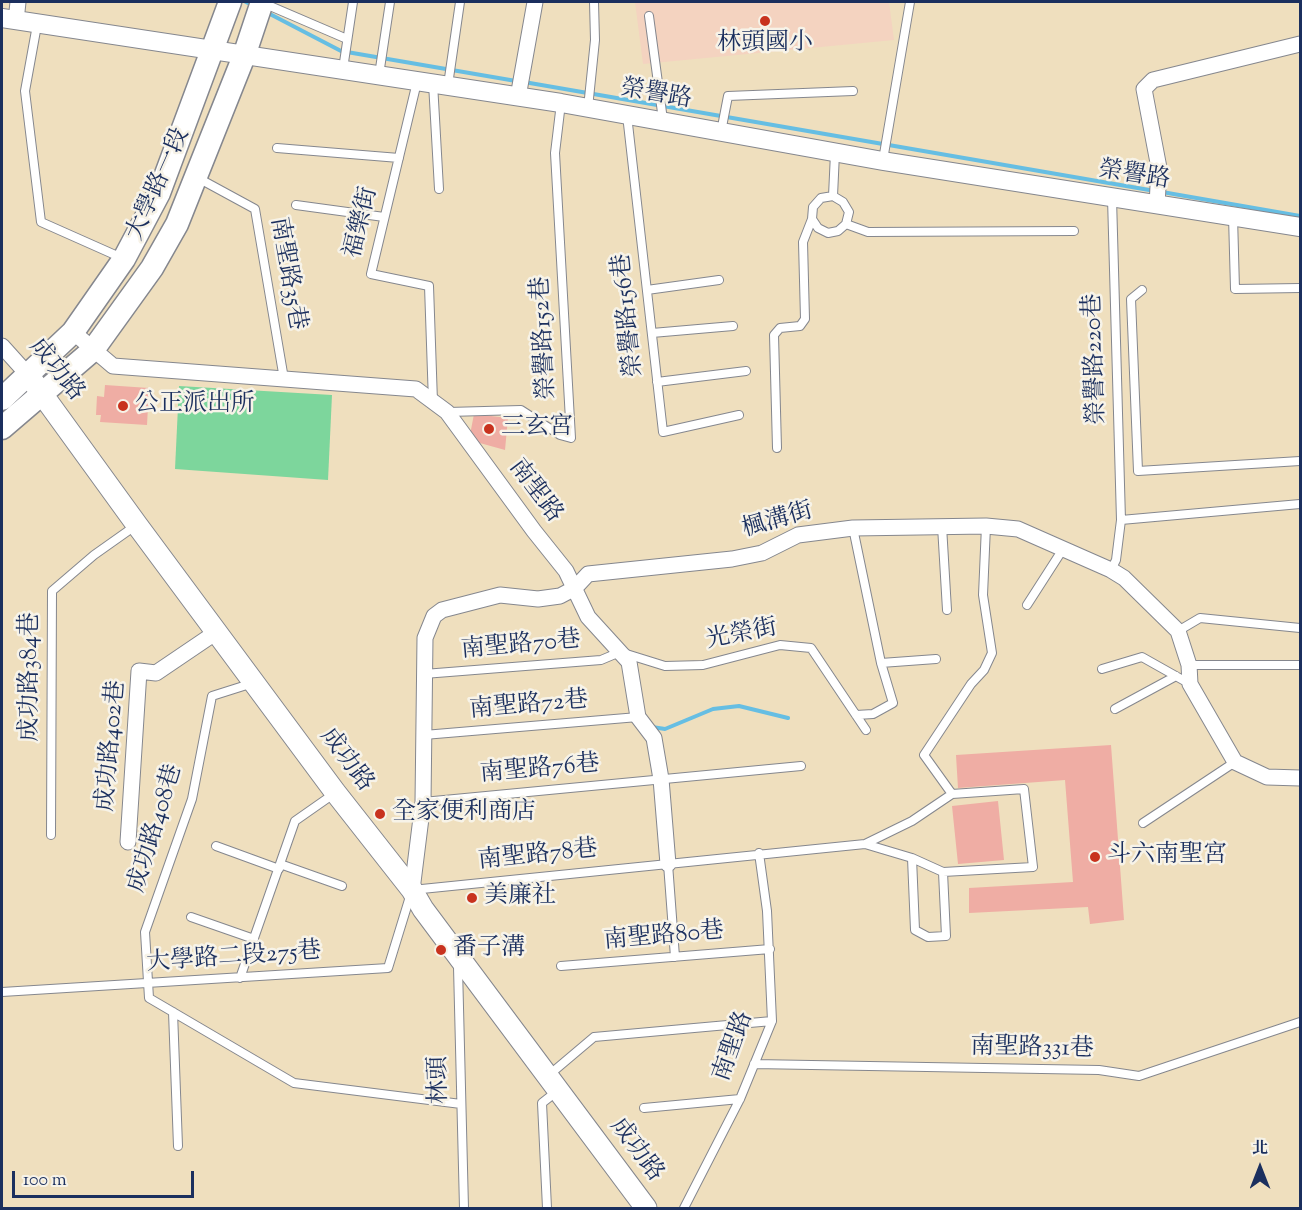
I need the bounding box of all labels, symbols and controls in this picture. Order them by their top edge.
marker: 林頭國小 [758,14,772,28]
place label: 林頭國小 [717,31,813,59]
street label: 榮譽路 [618,76,694,116]
street label: 大學路一段 [122,124,198,246]
street label: 榮譽路 [1096,157,1172,197]
street label: 福樂街 [340,185,386,261]
street label: 南聖路35巷 [262,215,310,333]
street label: 榮譽路156巷 [609,252,651,378]
street label: 榮譽路152巷 [528,276,564,400]
street label: 榮譽路220巷 [1080,293,1114,425]
street label: 成功路 [21,334,89,408]
place label: 公正派出所 [135,392,255,420]
marker: 公正派出所 [116,399,130,413]
place label: 三玄宮 [501,415,573,443]
marker: 三玄宮 [482,422,496,436]
street label: 南聖路 [501,455,567,529]
street label: 楓溝街 [739,498,817,546]
street label: 成功路384巷 [18,612,46,742]
street label: 光榮街 [704,615,780,657]
street label: 南聖路70巷 [460,627,582,667]
street label: 成功路402巷 [93,679,133,813]
street label: 南聖路72巷 [468,687,590,727]
street label: 成功路 [312,724,378,798]
street label: 南聖路76巷 [479,751,601,791]
street label: 成功路408巷 [124,761,190,897]
place label: 全家便利商店 [392,800,536,828]
marker: 全家便利商店 [373,807,387,821]
street label: 南聖路78巷 [477,836,599,878]
place label: 斗六南聖宮 [1107,843,1227,871]
marker: 斗六南聖宮 [1088,850,1102,864]
place label: 美廉社 [484,884,556,912]
marker: 美廉社 [465,891,479,905]
street label: 南聖路80巷 [603,918,725,958]
place label: 番子溝 [453,936,525,964]
street label: 大學路二段275巷 [145,939,323,979]
marker: 番子溝 [434,943,448,957]
street label: 南聖路 [709,1008,761,1086]
street label: 南聖路331巷 [970,1035,1094,1065]
street label: 林頭 [426,1056,456,1104]
street label: 成功路 [602,1114,668,1188]
north arrow [1230,1138,1290,1198]
text: 北 [1252,1138,1268,1161]
scale bar [15,1159,196,1197]
text: 100 m [23,1168,67,1194]

